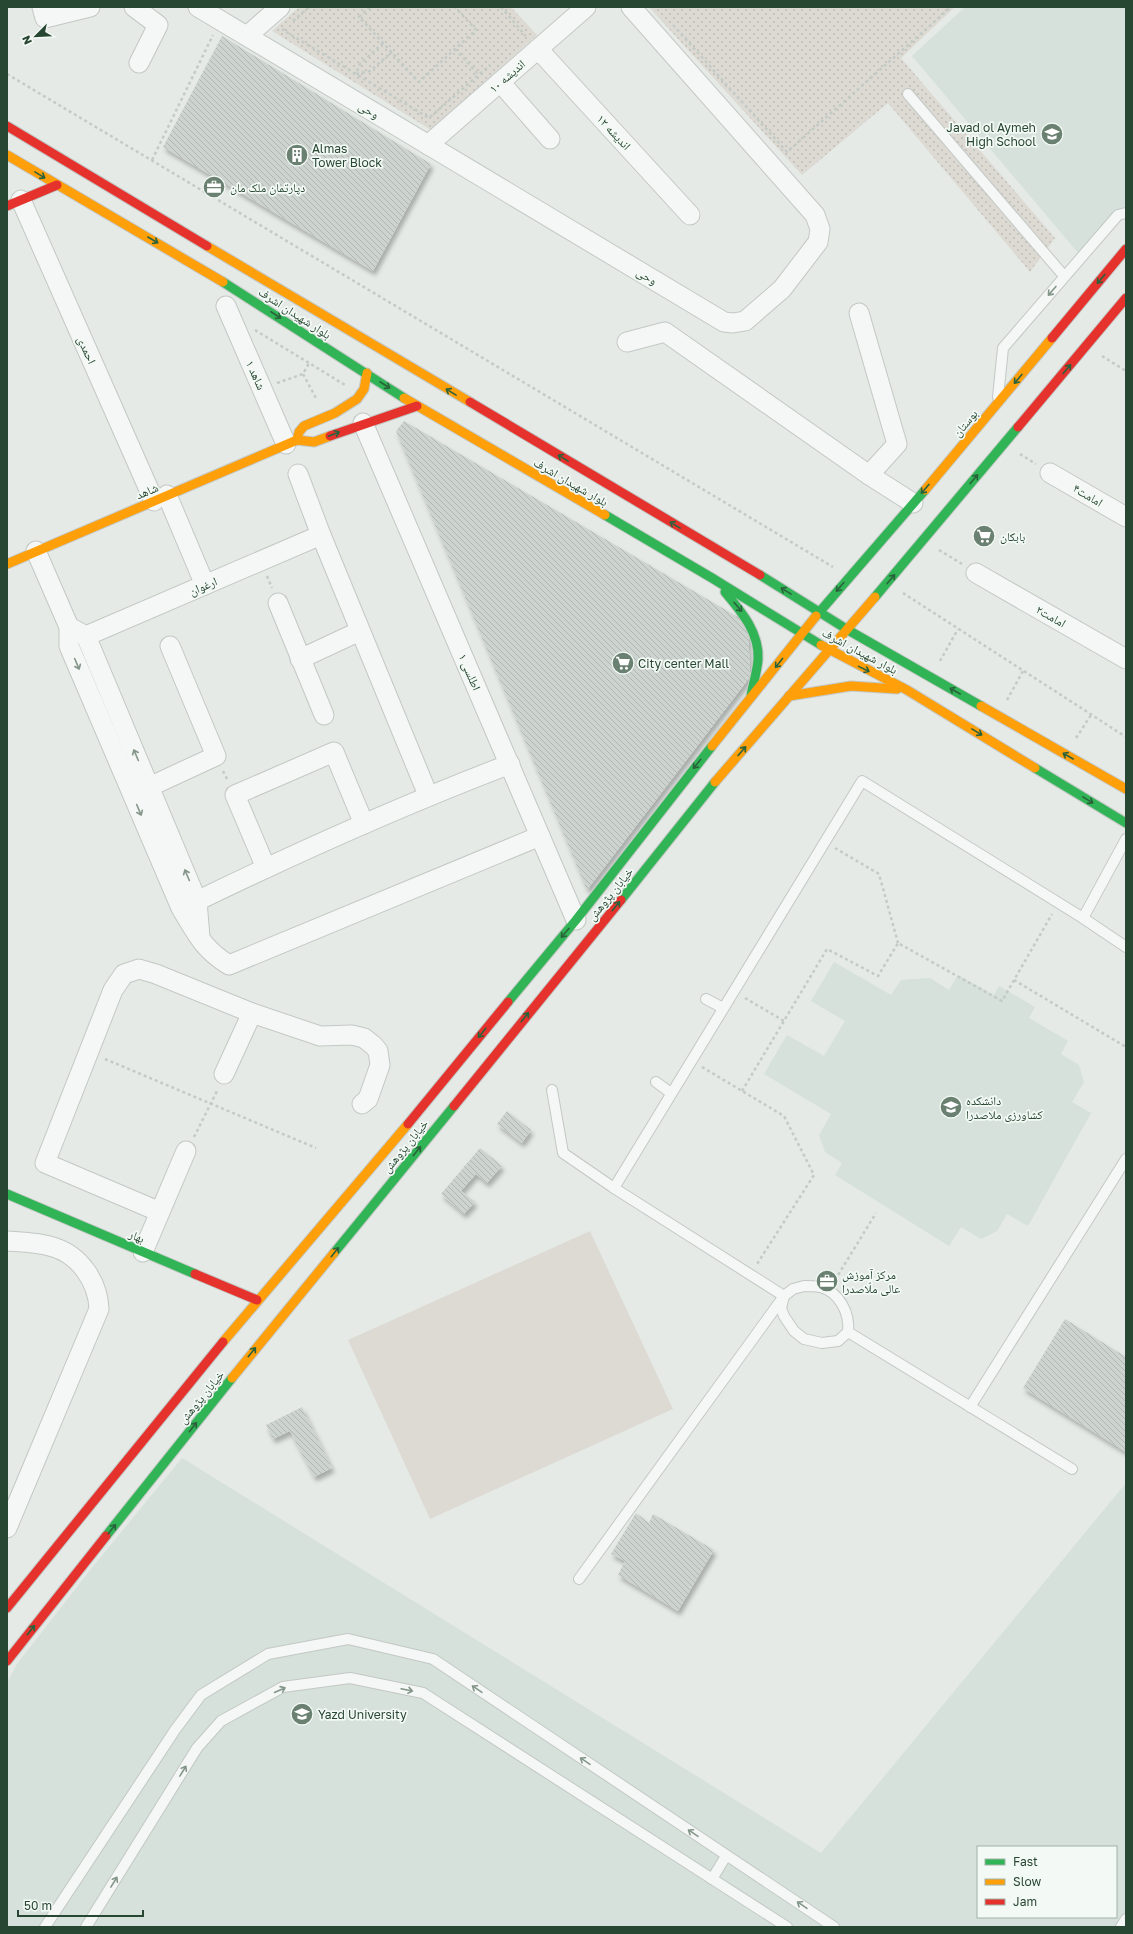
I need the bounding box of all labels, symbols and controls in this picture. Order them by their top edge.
north arrow [16,16,56,56]
text: N [19,34,34,47]
street label: اندیشه ۱۰ [486,56,528,96]
street label: وحی [356,98,382,122]
street label: اندیشه ۱۲ [594,111,634,153]
place label: Javad ol Aymeh High School [946,120,1036,149]
school or university icon: Javad ol Aymeh High School [1039,121,1065,147]
place label: Almas Tower Block [312,141,382,170]
building icon: Almas Tower Block [284,142,310,168]
one-way arrow [34,171,46,179]
office icon: دپارتمان ملک مان [201,174,227,200]
place label: دپارتمان ملک مان [230,180,305,195]
one-way arrow [147,237,159,245]
street label: وحی [634,264,660,288]
one-way arrow [1096,274,1105,284]
street label: بلوار شهیدان اشرف [256,284,334,342]
one-way arrow [1048,285,1057,295]
one-way arrow [270,311,281,319]
street label: احمدی [74,334,100,366]
street label: شاهد ۱ [243,358,269,392]
one-way arrow [1062,363,1071,374]
one-way arrow [1013,373,1022,384]
one-way arrow [379,381,390,389]
one-way arrow [445,387,457,395]
street label: بوستان [949,406,981,440]
one-way arrow [327,430,339,438]
one-way arrow [557,454,569,462]
street label: بلوار شهیدان اشرف [531,455,611,510]
one-way arrow [970,474,979,484]
street label: شاهد [134,480,160,502]
street label: امامت۴ [1070,480,1106,510]
one-way arrow [921,484,930,494]
one-way arrow [669,520,681,528]
supermarket icon: بابکان [971,523,997,549]
place label: بابکان [1000,529,1025,544]
street label: ارغوان [187,573,219,599]
one-way arrow [886,573,895,584]
one-way arrow [835,582,844,593]
one-way arrow [780,587,792,595]
street label: امامت۲ [1033,601,1069,631]
one-way arrow [733,602,742,613]
street label: بلوار شهیدان اشرف [819,625,900,678]
supermarket icon: City center Mall [610,650,636,676]
street label: اطلسی ۱ [456,651,484,693]
place label: City center Mall [638,656,729,671]
one-way arrow [74,658,81,670]
one-way arrow [774,658,783,669]
one-way arrow [858,665,870,673]
one-way arrow [949,687,961,695]
one-way arrow [971,729,983,737]
one-way arrow [737,745,746,756]
one-way arrow [132,750,139,762]
one-way arrow [1062,751,1074,759]
one-way arrow [692,759,701,770]
one-way arrow [1082,796,1093,804]
one-way arrow [136,803,143,815]
street label: خیابان پژوهش [584,864,637,924]
one-way arrow [182,870,190,882]
one-way arrow [611,901,620,912]
one-way arrow [561,928,570,939]
one-way arrow [521,1012,530,1023]
one-way arrow [478,1028,487,1038]
place label: دانشکده کشاورزی ملاصدرا [966,1093,1043,1122]
school or university icon: دانشکده کشاورزی ملاصدرا [938,1094,964,1120]
street label: خیابان پژوهش [379,1116,432,1176]
one-way arrow [412,1145,421,1156]
street label: بهار [126,1226,147,1246]
one-way arrow [330,1246,339,1257]
place label: مرکز آموزش عالی ملّاصدرا [842,1267,900,1296]
office icon: مرکز آموزش عالی ملّاصدرا [814,1268,840,1294]
one-way arrow [248,1347,257,1358]
street label: خیابان پژوهش [175,1367,228,1427]
one-way arrow [189,1421,197,1432]
one-way arrow [108,1523,116,1534]
one-way arrow [27,1625,36,1636]
one-way arrow [472,1685,483,1693]
one-way arrow [273,1686,285,1693]
one-way arrow [400,1686,413,1694]
school or university icon: Yazd University [289,1701,315,1727]
place label: Yazd University [318,1707,407,1722]
one-way arrow [580,1757,591,1765]
one-way arrow [178,1766,187,1777]
one-way arrow [688,1829,699,1837]
legend [977,1846,1117,1918]
text: Fast [1013,1854,1038,1869]
text: Slow [1013,1874,1041,1889]
one-way arrow [110,1877,118,1888]
scale bar [18,1892,143,1918]
text: Jam [1013,1894,1037,1909]
text: 50 m [24,1898,52,1913]
one-way arrow [796,1901,807,1910]

